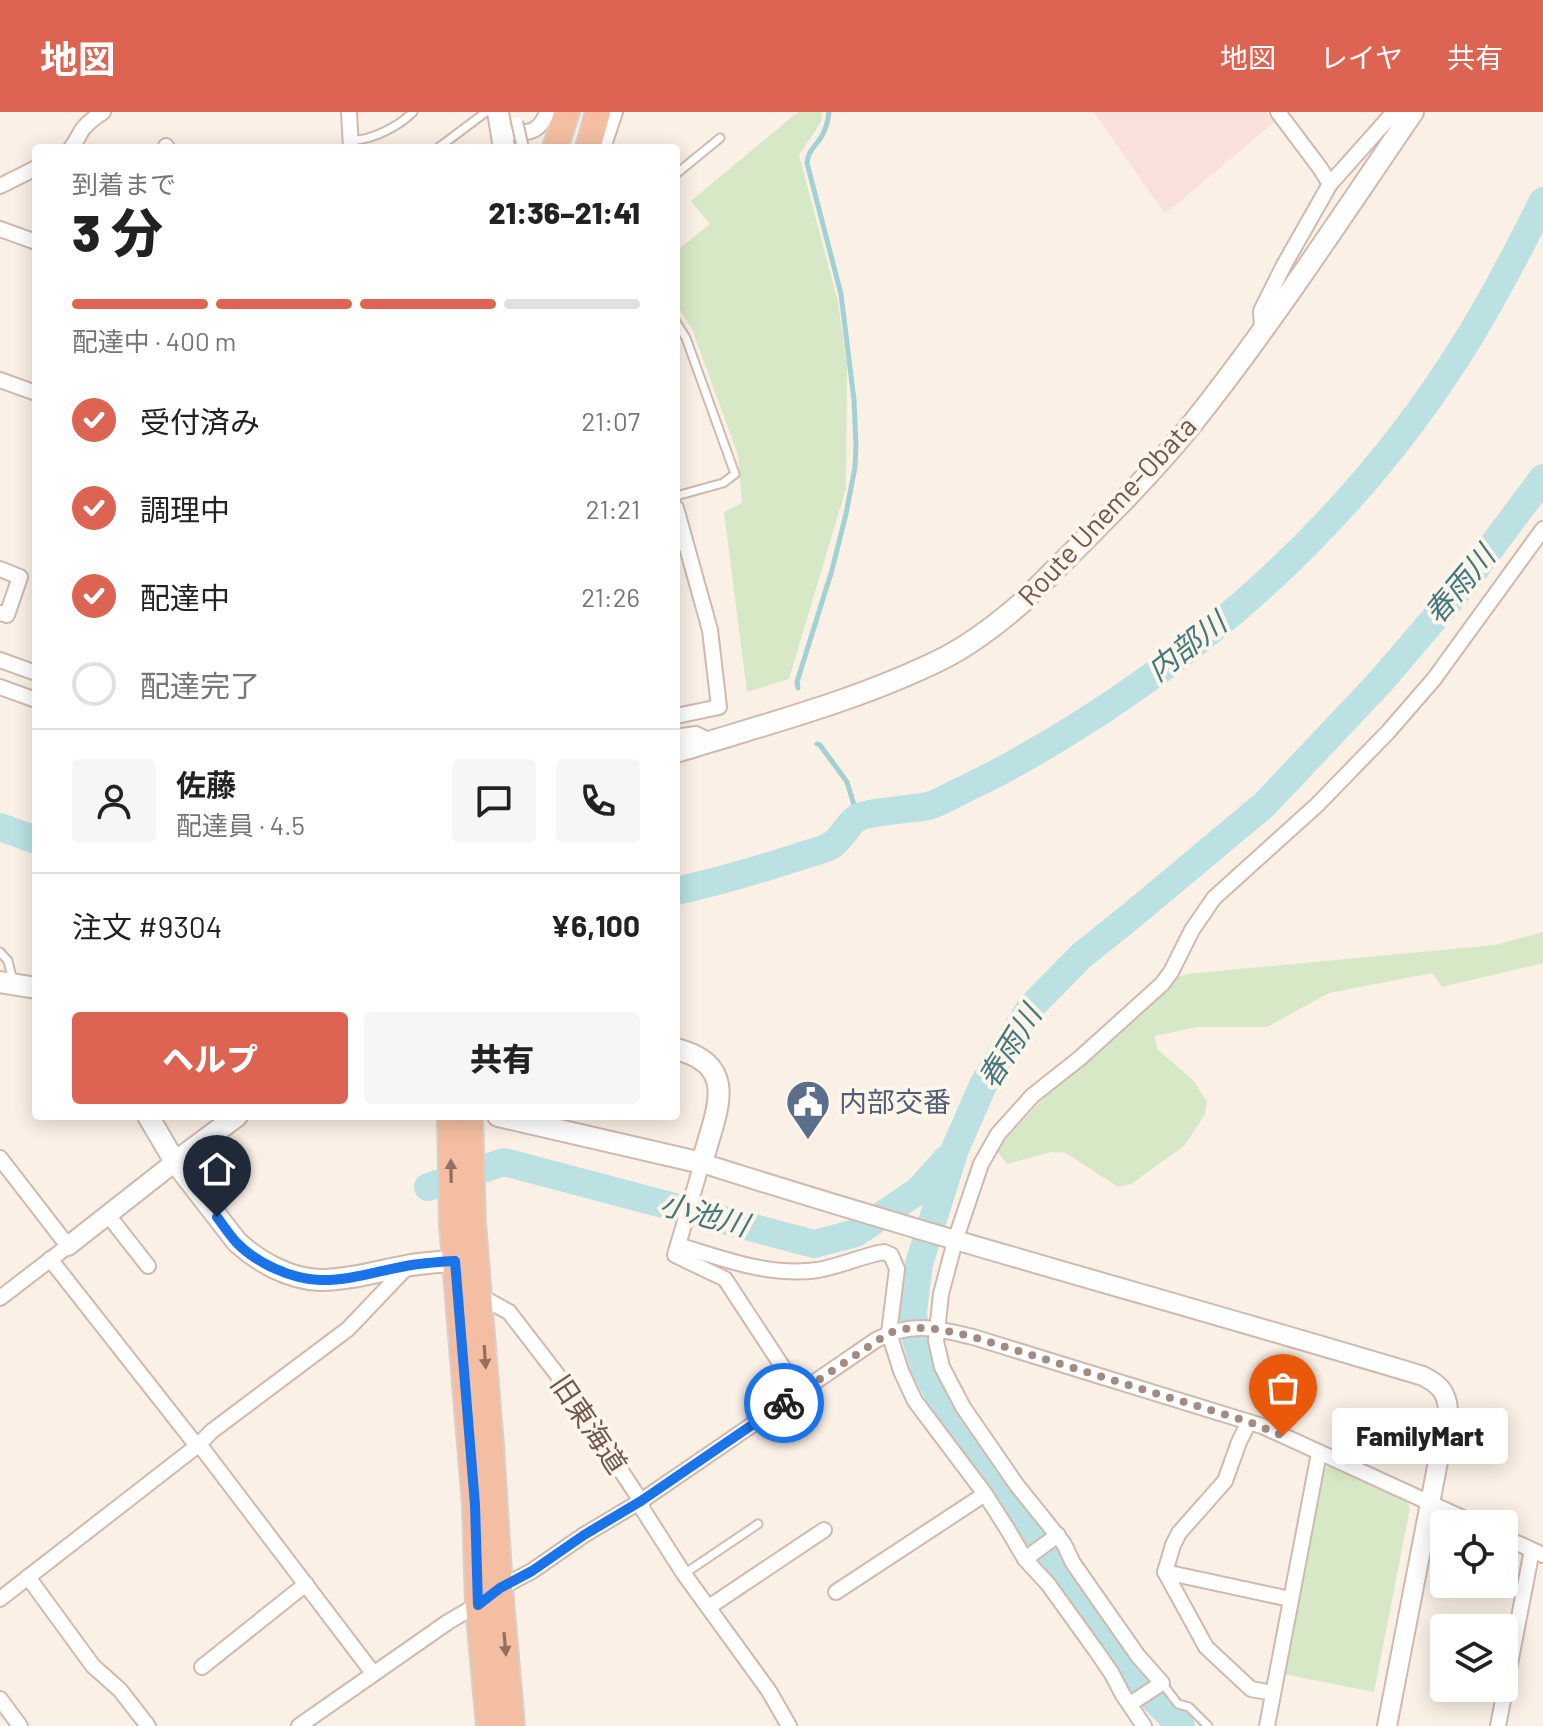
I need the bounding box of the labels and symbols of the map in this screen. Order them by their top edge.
street label: Route Uneme-Obata [1010,409,1203,612]
water label: 春雨川 [1416,535,1503,630]
water label: 内部川 [1139,602,1235,687]
water label: 春雨川 [969,996,1049,1094]
public building icon: 内部交番 [784,1078,832,1141]
place label: 内部交番 [839,1084,951,1118]
pin [183,1135,251,1217]
one-way arrow [445,1158,457,1183]
water label: 小池川 [656,1184,756,1243]
one-way arrow [478,1345,491,1370]
pin [1249,1354,1317,1436]
courier [744,1363,824,1443]
street label: 旧東海道 [544,1368,635,1479]
callout: FamilyMart [1331,1408,1507,1464]
one-way arrow [499,1632,512,1657]

